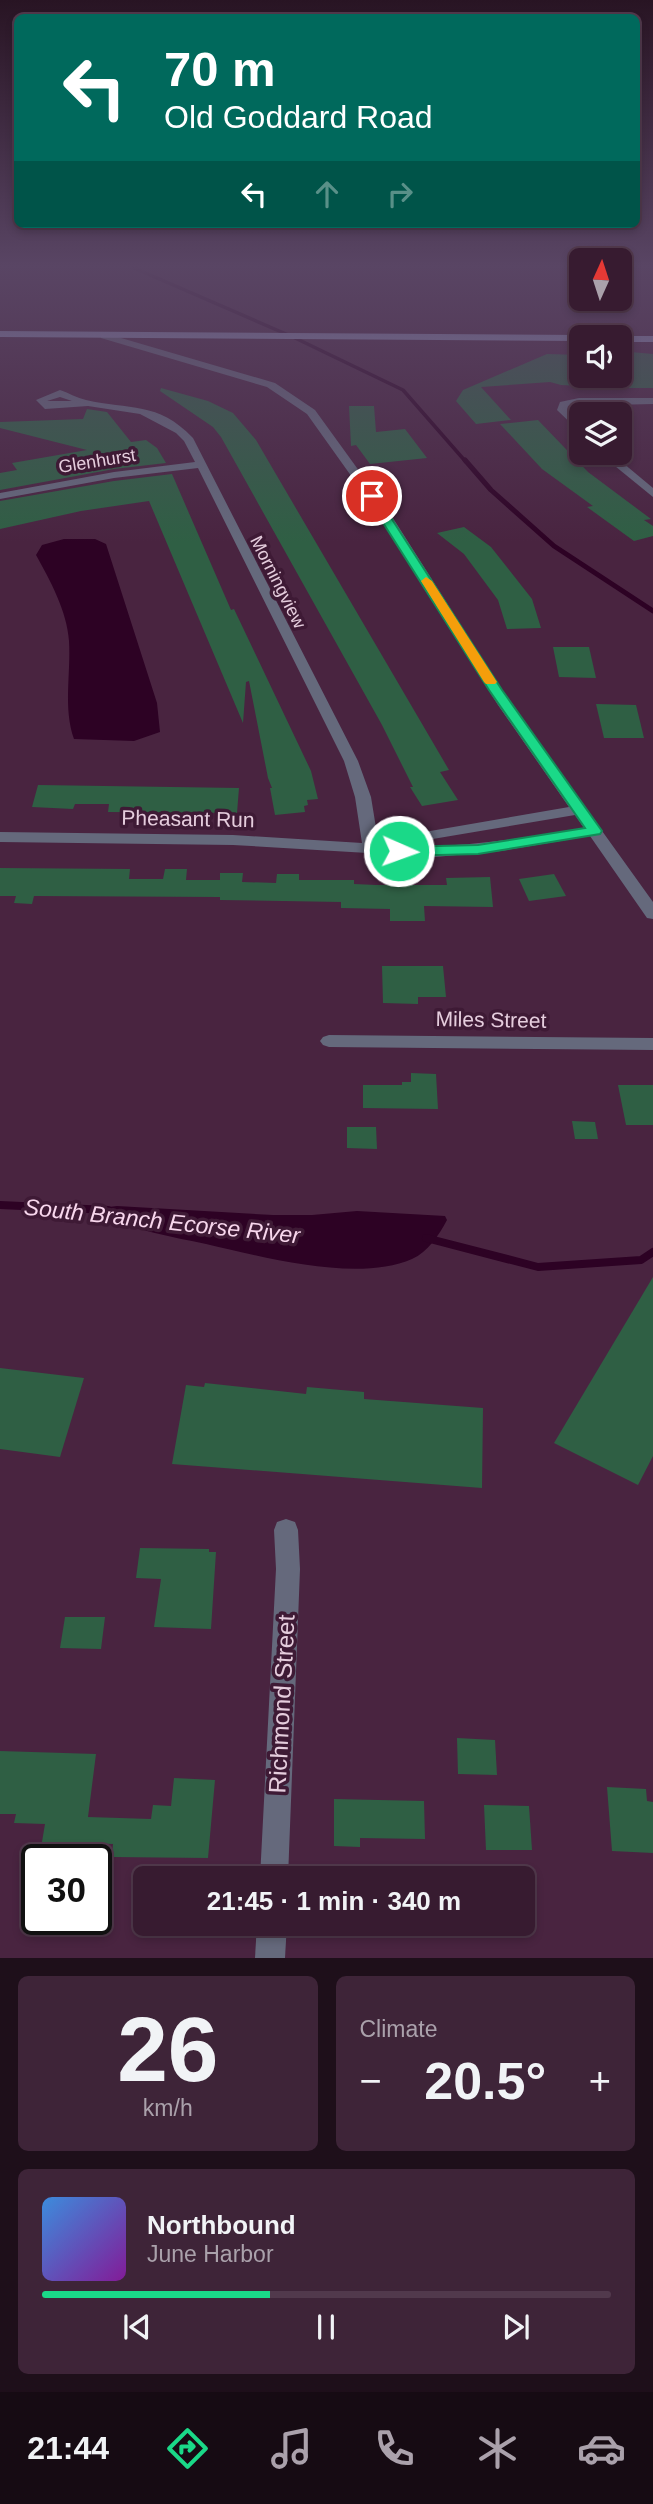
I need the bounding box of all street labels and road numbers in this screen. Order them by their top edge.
street label: Glenhurst [57,445,137,477]
street label: Morningview [246,532,310,632]
street label: Pheasant Run [121,806,255,831]
street label: Miles Street [435,1007,547,1032]
street label: Richmond Street [263,1614,300,1794]

